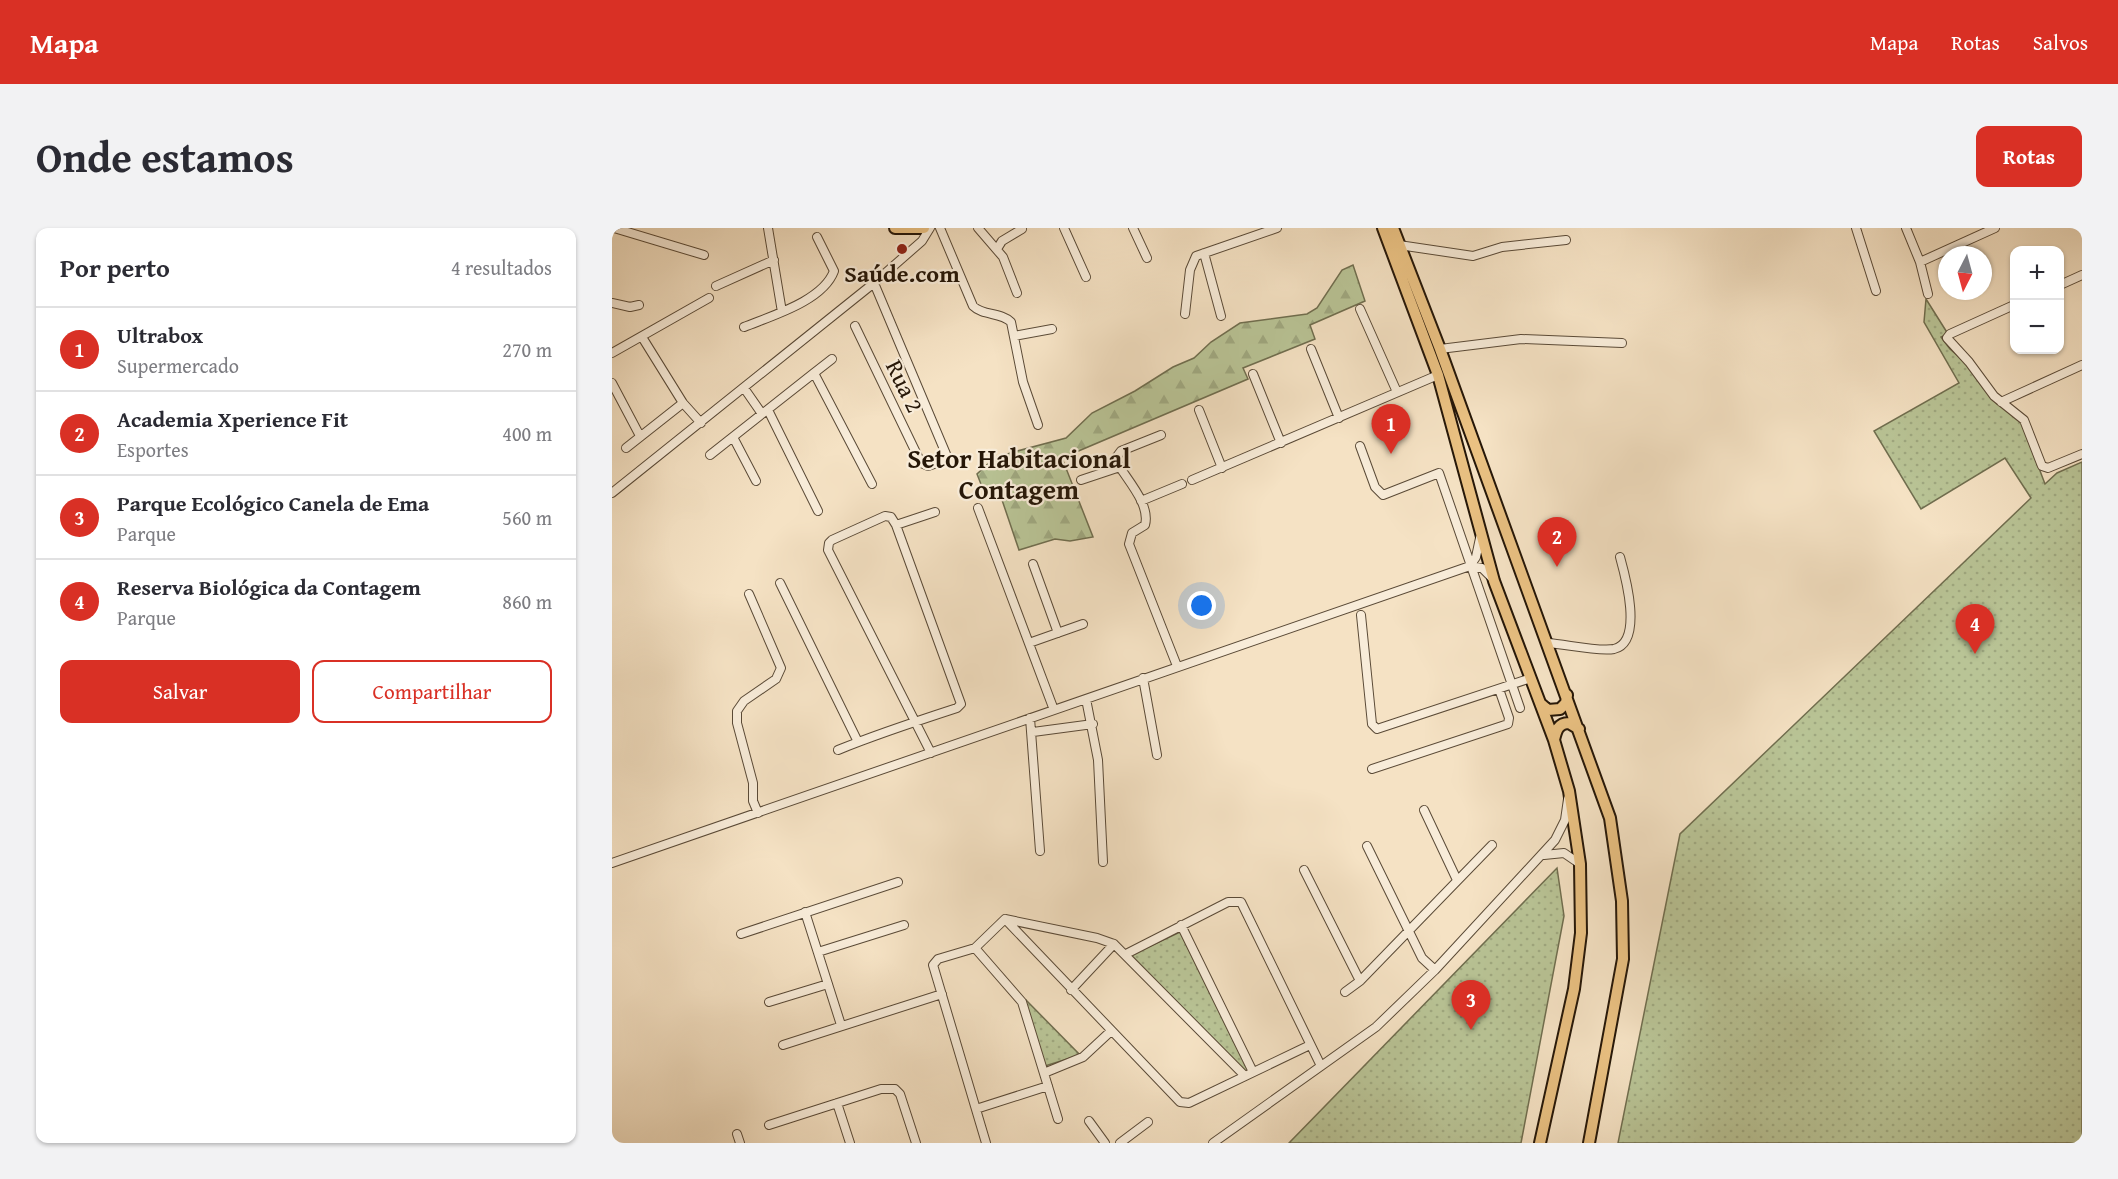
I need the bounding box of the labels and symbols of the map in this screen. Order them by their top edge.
marker: Saúde.com [895,242,909,256]
north arrow [1938,246,1992,300]
place label: Saúde.com [844,256,960,291]
street label: Rua 2 [877,354,933,418]
pin: 1 [1372,404,1410,454]
district label: Setor Habitacional Contagem [907,438,1131,509]
pin: 2 [1538,518,1576,567]
your location [1187,591,1216,620]
pin: 4 [1956,604,1994,654]
pin: 3 [1452,980,1490,1030]

